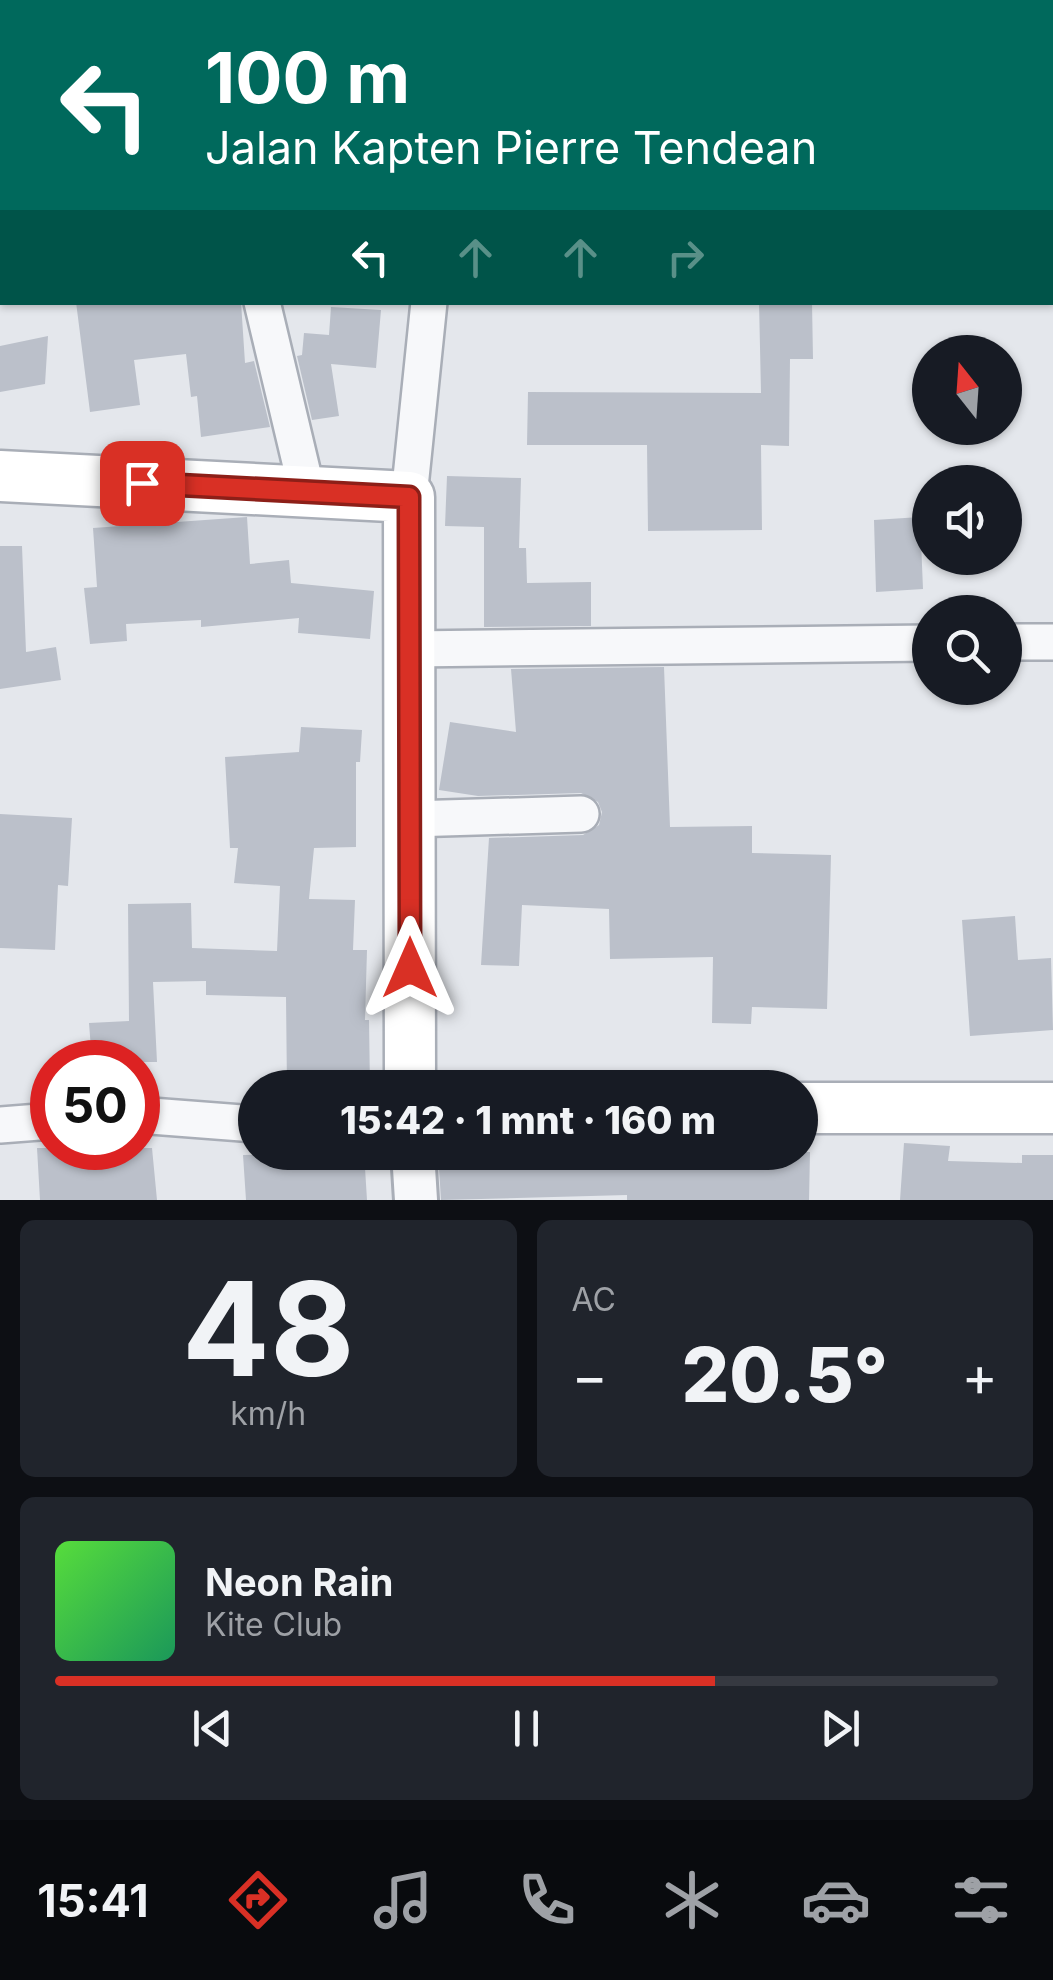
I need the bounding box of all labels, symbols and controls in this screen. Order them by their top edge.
text: 100 m [205,35,410,120]
icon: left [40,40,170,170]
text: Jalan Kapten Pierre Tendean [205,120,817,175]
icon: left [343,230,398,285]
icon: ahead [448,230,503,285]
icon: ahead [553,230,608,285]
icon: right [658,230,713,285]
north arrow [912,335,1022,445]
map controls [912,335,1022,705]
pin [100,441,185,526]
icon: arrive [115,456,170,511]
button: sound [912,465,1022,575]
button: search [912,595,1022,705]
position arrow [358,916,462,1020]
speed limit sign: 50 [30,1040,160,1170]
text: 15:42 · 1 mnt · 160 m [340,1097,716,1143]
text: 48 [182,1250,355,1407]
text: AC [572,1280,616,1319]
text: 20.5° [681,1329,888,1420]
text: − [572,1343,608,1409]
text: + [962,1343,998,1409]
text: km/h [230,1394,306,1433]
text: Neon Rain [205,1559,393,1605]
text: Kite Club [205,1605,342,1644]
icon: previous [185,1701,240,1756]
icon: pause [499,1701,554,1756]
icon: next [813,1701,868,1756]
icon: directions [223,1865,293,1935]
icon: music [368,1865,438,1935]
icon: phone [512,1865,582,1935]
icon: climate [657,1865,727,1935]
icon: car [801,1865,871,1935]
icon: filters [946,1865,1016,1935]
text: 15:41 [37,1873,149,1928]

